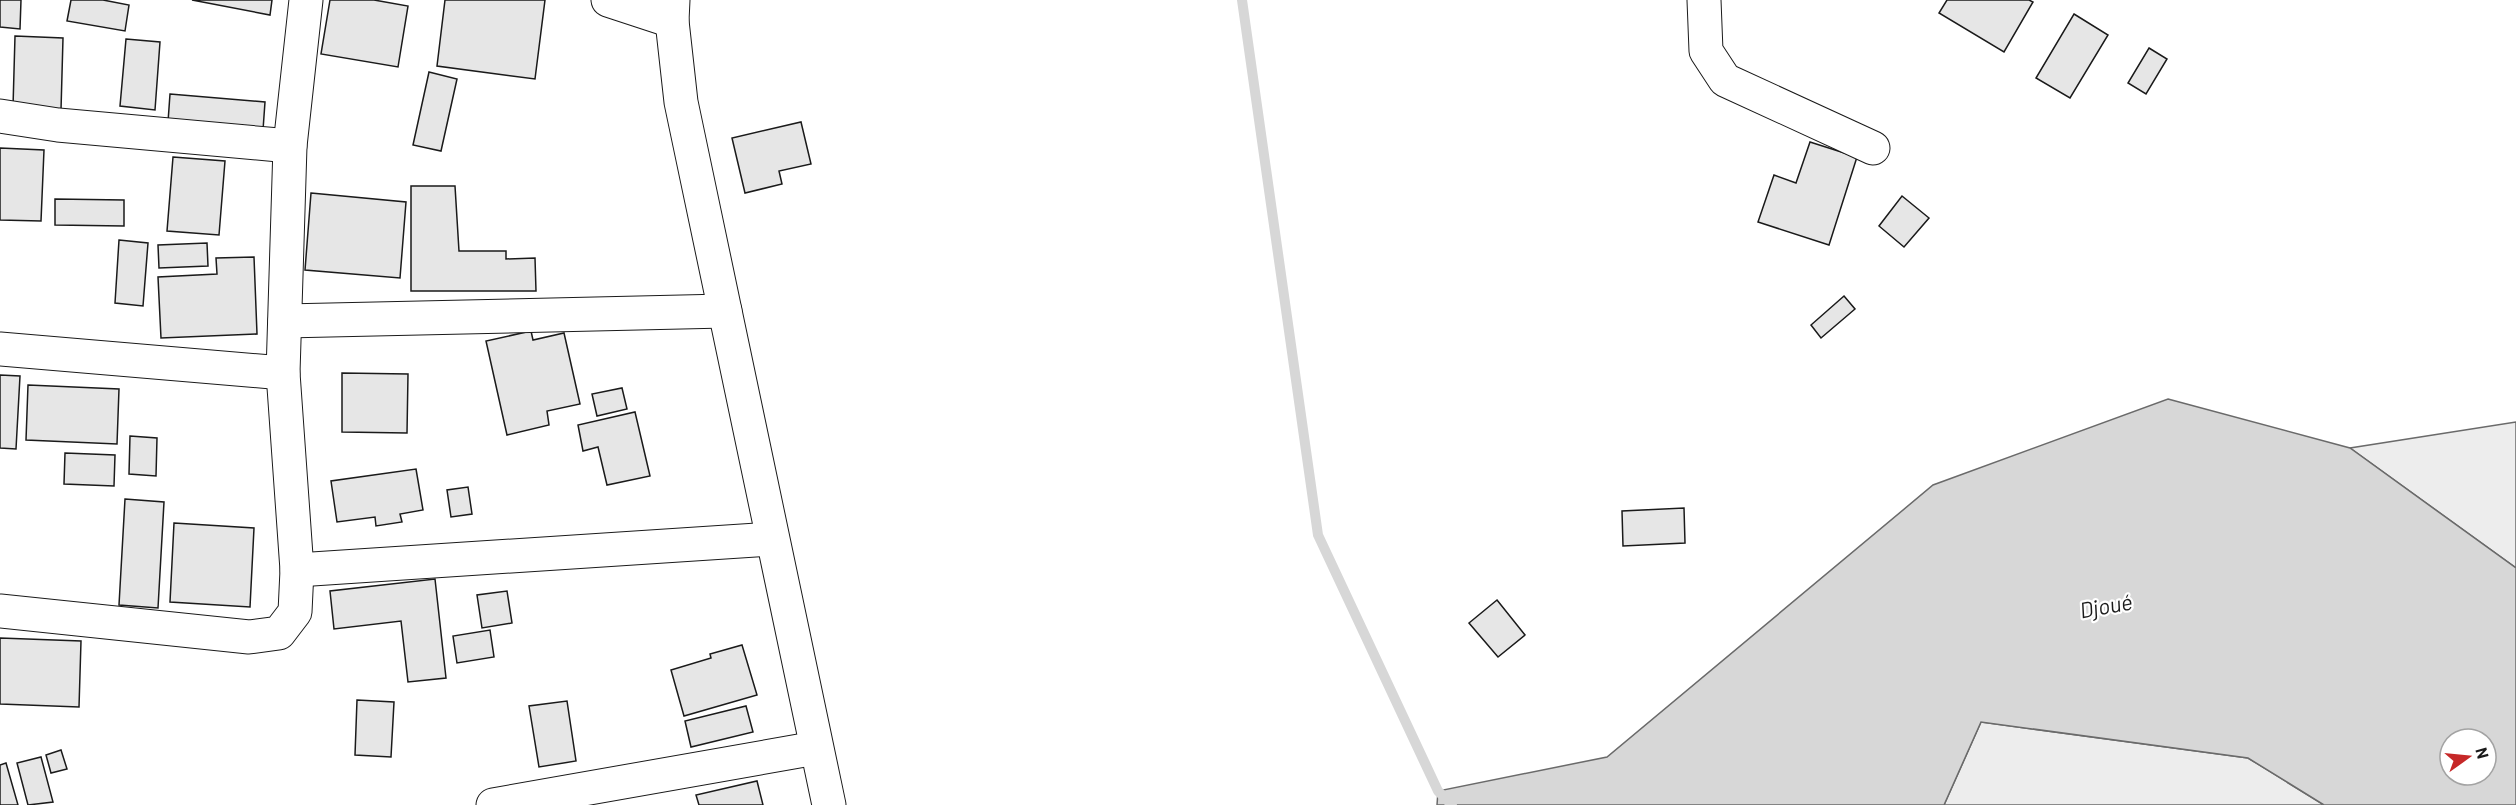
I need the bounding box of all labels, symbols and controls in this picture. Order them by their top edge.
water label: Djoué [2078,588,2134,622]
north arrow [2438,727,2498,787]
text: N [2472,745,2494,761]

